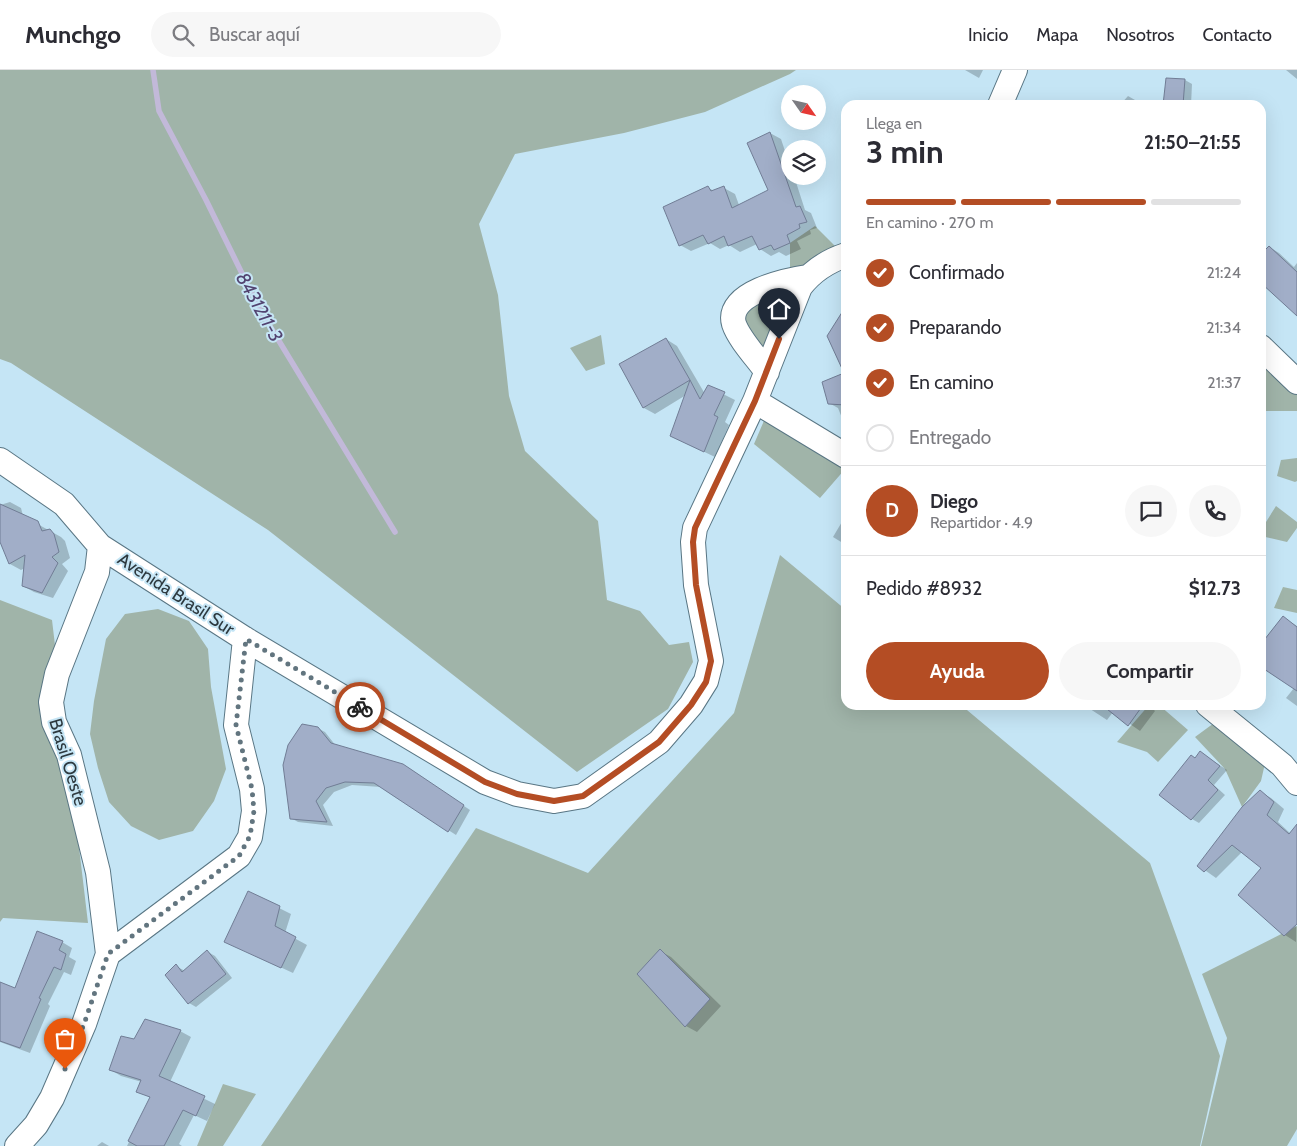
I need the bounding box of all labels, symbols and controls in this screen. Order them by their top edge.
search box [151,12,501,57]
text: Munchgo [25,20,121,49]
icon: search [169,21,197,49]
text: Buscar aquí [209,23,300,46]
text: Inicio [968,24,1008,46]
text: Mapa [1036,24,1078,46]
text: Nosotros [1106,24,1175,46]
text: Contacto [1203,24,1272,46]
north arrow [781,85,826,130]
map controls [781,85,826,185]
text: Llega en [866,114,922,133]
text: 21:50–21:55 [1144,131,1241,154]
text: 3 min [866,132,944,171]
button: layers [781,140,826,185]
text: En camino · 270 m [866,213,993,232]
icon: check [866,259,894,287]
text: Confirmado [909,261,1005,284]
text: 21:24 [1206,263,1241,282]
water label: 8431211-3 [231,268,288,346]
pin [758,288,800,339]
icon: home [765,295,793,323]
icon: check [866,314,894,342]
text: Preparando [909,316,1002,339]
text: 21:34 [1206,318,1241,337]
icon: check [866,369,894,397]
text: En camino [909,371,994,394]
text: 21:37 [1207,373,1241,392]
text: Entregado [909,426,991,449]
button: chat [1125,485,1177,537]
button: phone [1189,485,1241,537]
text: Diego [930,490,978,513]
text: D [885,499,899,522]
text: Repartidor · 4.9 [930,513,1033,532]
street label: Avenida Brasil Sur [113,548,239,640]
text: Pedido #8932 [866,577,982,600]
text: $12.73 [1189,577,1241,600]
button: Ayuda [866,642,1049,700]
button: Compartir [1059,642,1241,700]
courier [335,682,385,732]
icon: bike [346,693,374,721]
street label: Brasil Oeste [44,716,92,808]
pin [44,1018,86,1069]
icon: bag [51,1025,79,1053]

